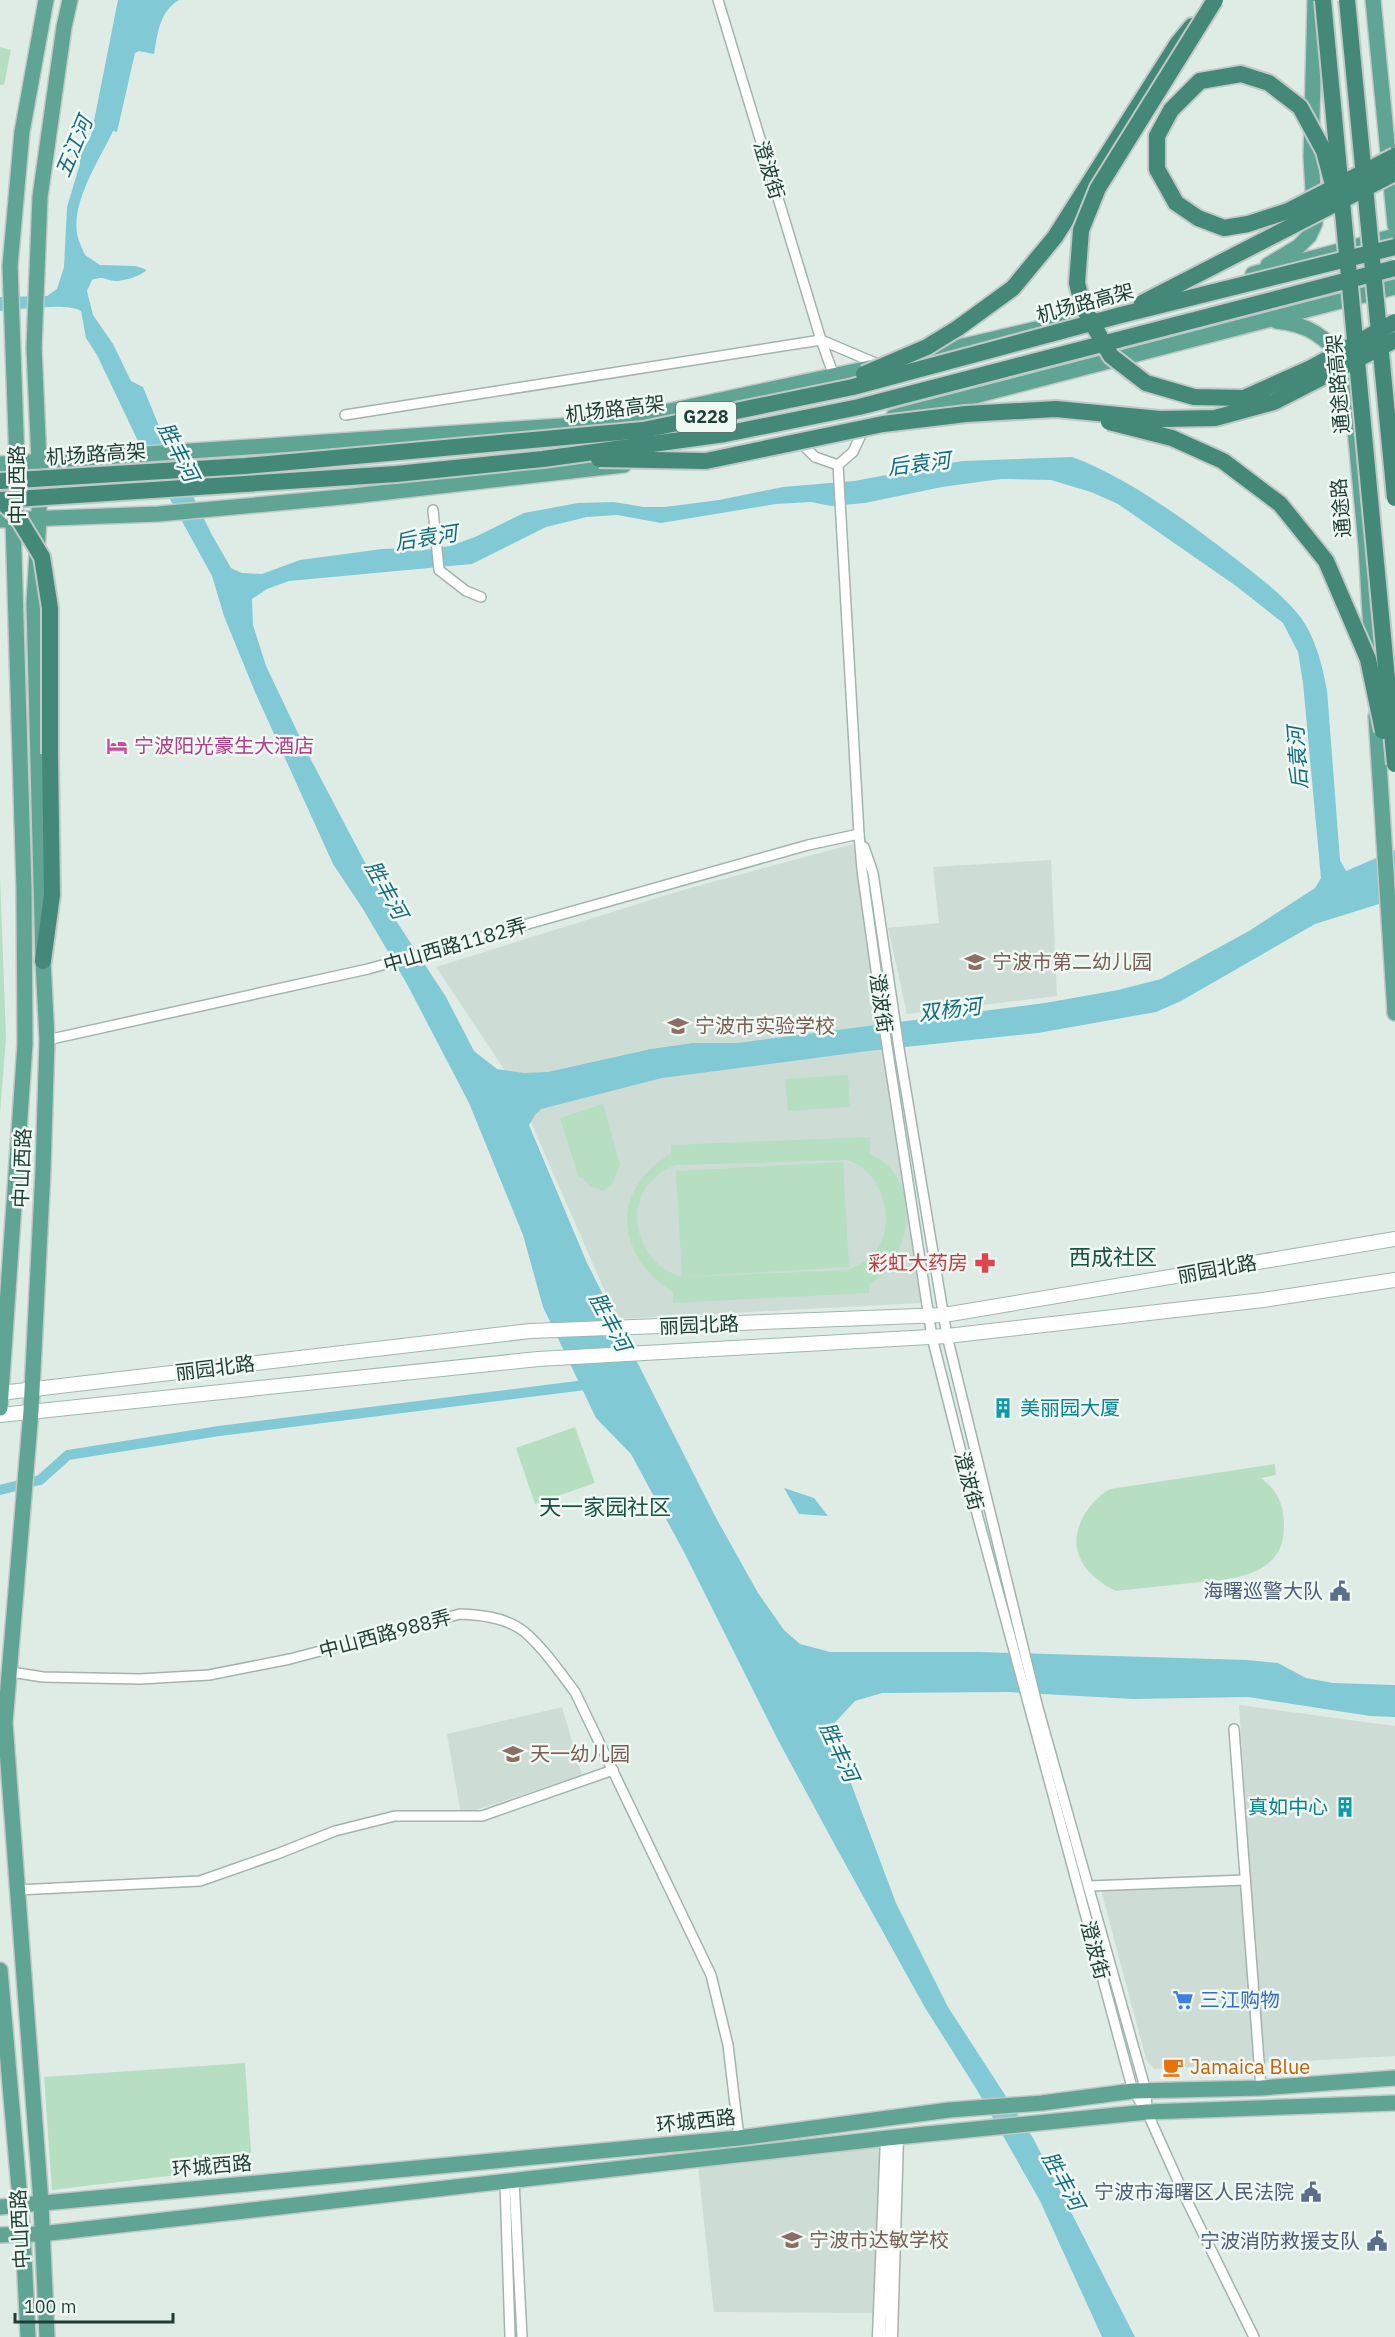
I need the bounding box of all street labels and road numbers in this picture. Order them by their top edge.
street label: 澄波街 [748,137,791,202]
street label: 机场路高架 [1033,277,1137,328]
street label: 通途路高架 [1320,333,1355,435]
street label: 机场路高架 [564,389,666,428]
road number: G228 [676,402,736,432]
street label: 机场路高架 [45,437,147,470]
street label: 中山西路 [3,445,30,525]
street label: 通途路 [1324,477,1357,539]
street label: 中山西路1182弄 [380,911,530,978]
street label: 澄波街 [864,971,899,1035]
street label: 中山西路 [7,1128,36,1208]
street label: 丽园北路 [1175,1248,1259,1289]
street label: 丽园北路 [659,1310,739,1339]
street label: 丽园北路 [174,1349,256,1386]
street label: 澄波街 [949,1448,990,1513]
street label: 中山西路988弄 [316,1603,454,1664]
street label: 澄波街 [1075,1917,1116,1982]
street label: 环城西路 [655,2103,737,2138]
street label: 环城西路 [171,2149,253,2182]
street label: 中山西路 [4,2188,35,2270]

